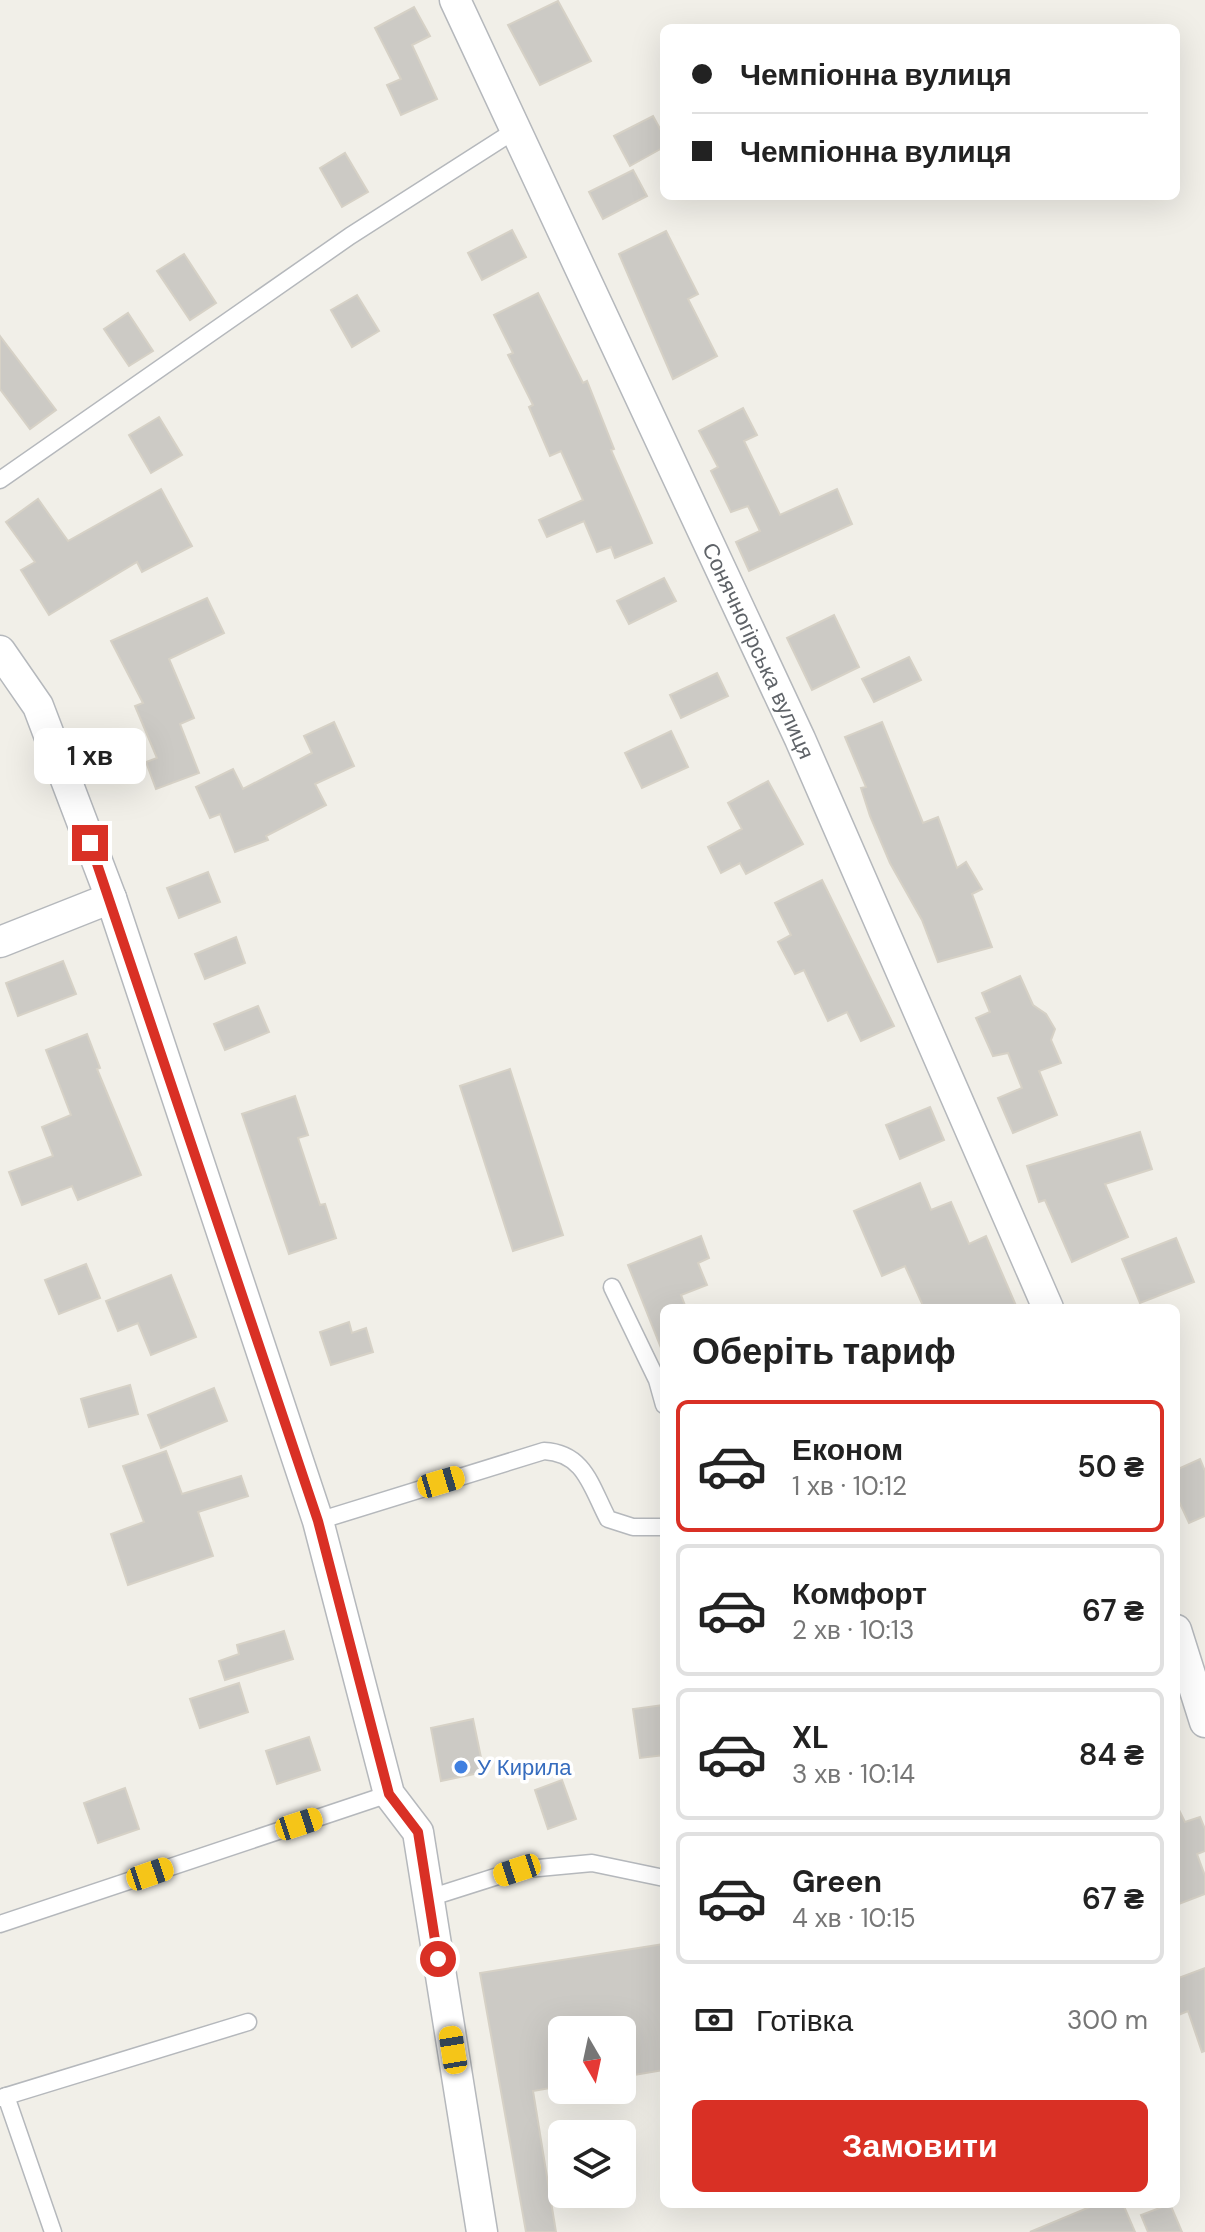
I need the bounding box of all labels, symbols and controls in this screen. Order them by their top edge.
text: Чемпіонна вулиця [740,55,1012,94]
text: Чемпіонна вулиця [740,132,1012,171]
street label: Сонячногірська вулиця [696,538,821,763]
callout: 1 хв [34,727,146,783]
text: 1 хв [67,739,113,773]
route end [72,825,108,861]
text: Оберіть тариф [692,1328,956,1375]
icon: car [696,1430,768,1502]
text: Економ [792,1430,903,1469]
text: 50 ₴ [1077,1447,1144,1486]
car [415,1464,467,1500]
text: 1 хв · 10:12 [792,1469,907,1503]
icon: car [696,1574,768,1646]
text: Комфорт [792,1574,927,1613]
text: 67 ₴ [1082,1591,1144,1630]
text: 2 хв · 10:13 [792,1613,914,1647]
icon: car [696,1718,768,1790]
text: XL [792,1718,829,1757]
text: 84 ₴ [1079,1735,1144,1774]
place label: У Кирила [477,1753,572,1782]
text: 3 хв · 10:14 [792,1757,915,1791]
marker: У Кирила [452,1758,470,1776]
car [272,1805,326,1843]
car [490,1851,544,1889]
car [123,1855,177,1893]
icon: car [696,1862,768,1934]
text: Green [792,1862,882,1901]
text: 67 ₴ [1082,1879,1144,1918]
text: 4 хв · 10:15 [792,1901,916,1935]
route start [420,1941,456,1977]
icon: cash [692,1998,736,2042]
text: Готівка [756,2001,853,2040]
text: 300 m [1067,2003,1148,2037]
north arrow [548,2016,636,2104]
map controls [548,2016,636,2208]
car [437,2024,469,2076]
button: Замовити [692,2100,1148,2192]
button: layers [548,2120,636,2208]

